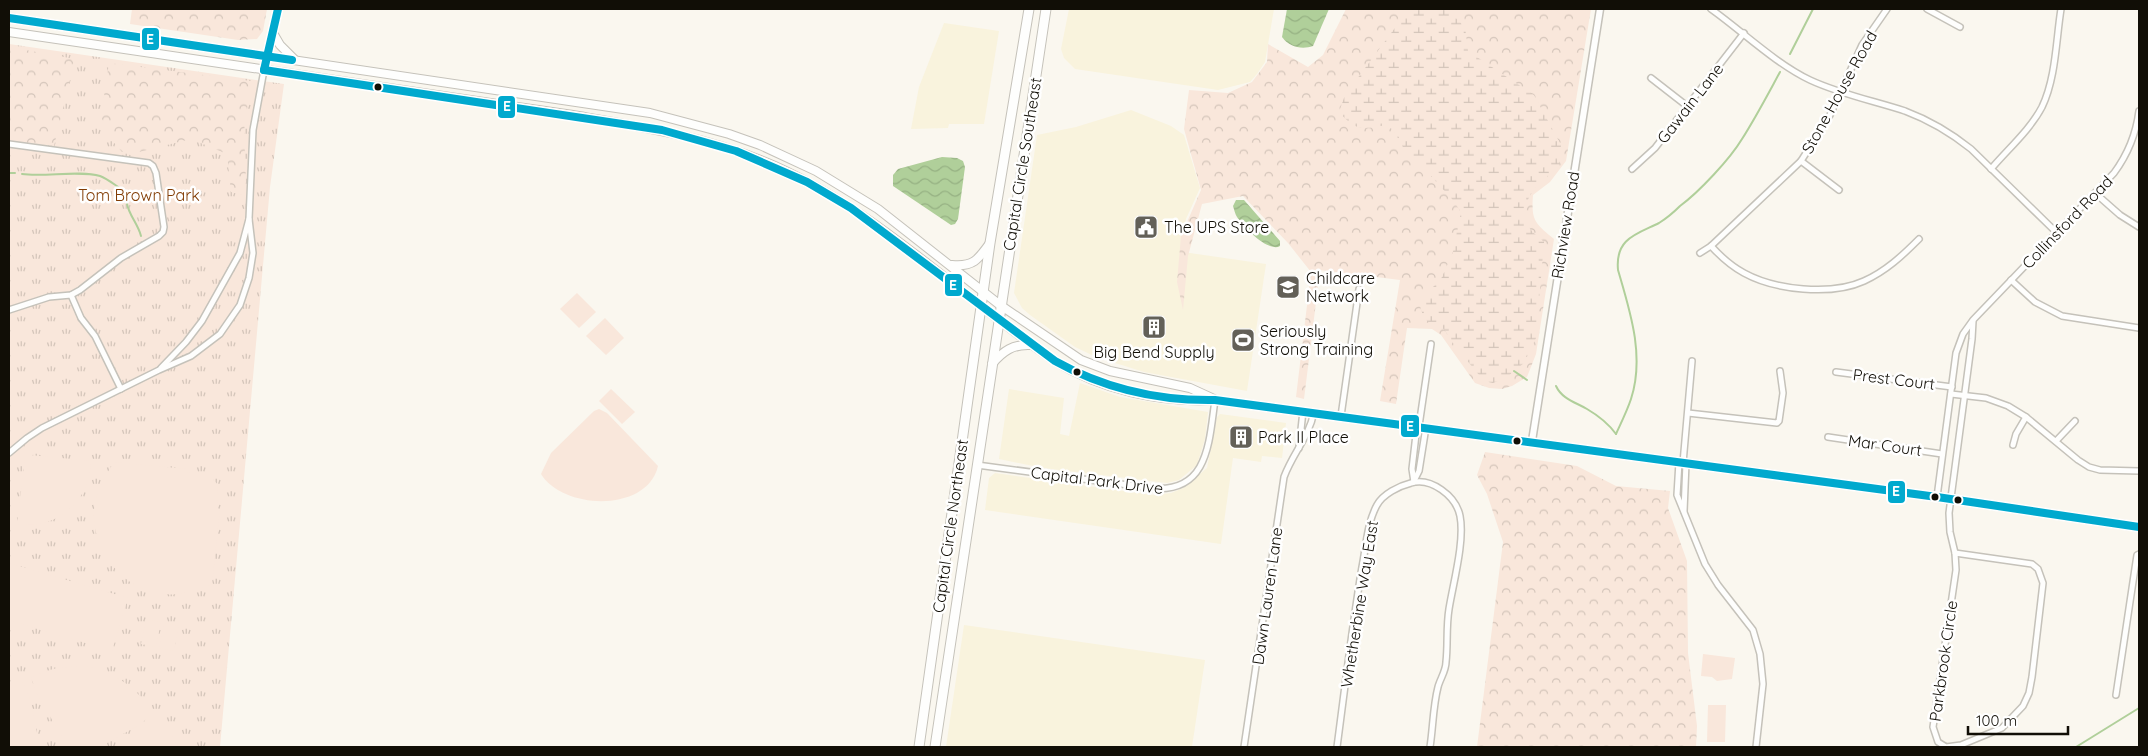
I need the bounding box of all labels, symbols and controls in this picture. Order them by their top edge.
line badge: E [141,27,160,51]
street label: Stone House Road [1797,27,1881,157]
text: E [146,30,154,48]
street label: Gawain Lane [1652,59,1728,147]
street label: Capital Circle Southeast [998,76,1046,252]
unlabelled marker [373,82,383,92]
line badge: E [497,95,516,119]
text: E [503,97,511,115]
street label: Richview Road [1547,170,1583,280]
street label: Collinsford Road [2017,171,2117,273]
park label: Tom Brown Park [78,185,200,205]
public building icon: The UPS Store [1133,214,1159,240]
place label: The UPS Store [1164,217,1269,237]
place label: Childcare Network [1306,268,1375,306]
line badge: E [944,273,963,297]
school or university icon: Childcare Network [1275,274,1301,300]
text: E [949,276,957,294]
building icon: Big Bend Supply [1141,314,1167,340]
place label: Seriously Strong Training [1260,321,1373,359]
sports icon: Seriously Strong Training [1230,327,1256,353]
place label: Big Bend Supply [1094,342,1214,362]
street label: Prest Court [1852,364,1936,394]
unlabelled marker [1072,367,1082,377]
line badge: E [1400,414,1420,438]
text: E [1406,417,1414,435]
building icon: Park II Place [1228,424,1254,450]
place label: Park II Place [1258,427,1349,447]
street label: Mar Court [1847,430,1923,460]
unlabelled marker [1512,436,1522,446]
street label: Capital Circle Northeast [928,438,972,614]
street label: Capital Park Drive [1030,462,1164,498]
line badge: E [1887,480,1906,504]
text: E [1892,482,1900,500]
unlabelled marker [1930,492,1940,502]
unlabelled marker [1953,495,1963,505]
street label: Whetherbine Way East [1336,519,1382,689]
street label: Dawn Lauren Lane [1247,526,1287,666]
street label: Parkbrook Circle [1925,599,1961,723]
scale bar [1968,704,2068,736]
text: 100 m [1976,711,2017,730]

